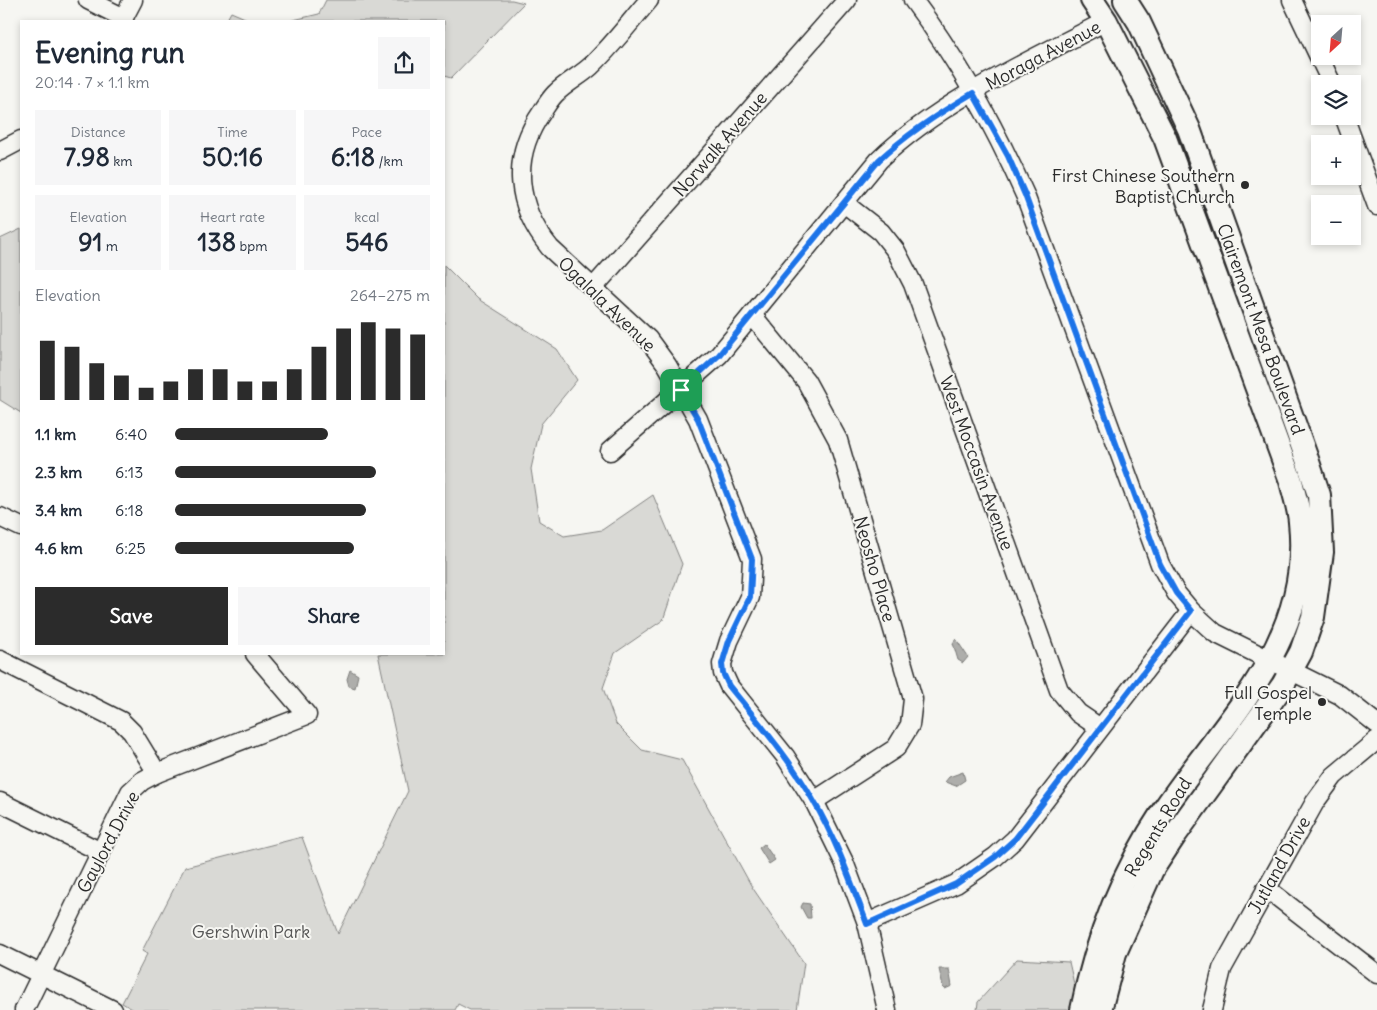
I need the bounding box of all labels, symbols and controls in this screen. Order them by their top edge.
street label: Moraga Avenue [982,15,1104,95]
north arrow [1311,15,1361,65]
map controls [1311,15,1361,245]
text: Evening run [35,35,185,71]
button: share [378,37,430,89]
text: 20:14 · 7 × 1.1 km [35,72,150,92]
button: layers [1311,75,1361,125]
street label: Norwalk Avenue [668,87,772,201]
text: Distance [71,123,126,141]
text: Time [217,123,248,141]
text: Pace [352,123,382,141]
button: + [1311,135,1361,185]
text: 7.98 [64,141,110,173]
text: 50:16 [202,141,263,173]
text: 6:18 [331,141,375,173]
text: km [110,152,133,170]
text: /km [375,152,403,170]
place label: First Chinese Southern Baptist Church [1052,164,1235,208]
marker: First Chinese Southern Baptist Church [1239,179,1251,191]
button: − [1311,195,1361,245]
text: Elevation [69,208,127,226]
text: Heart rate [200,208,265,226]
text: kcal [354,208,379,226]
street label: Clairemont Mesa Boulevard [1212,220,1310,438]
text: 91 [78,226,103,258]
text: 138 [198,226,236,258]
text: 546 [345,226,388,258]
text: m [103,237,118,255]
text: bpm [236,237,267,255]
street label: Ogalala Avenue [553,251,661,357]
text: Elevation [35,285,101,305]
text: 264–275 m [350,285,430,305]
pin [660,369,702,411]
street label: West Moccasin Avenue [935,373,1019,553]
icon: arrive [667,376,695,404]
text: 1.1 km [35,424,76,444]
text: 6:40 [115,424,148,444]
text: 2.3 km [35,462,82,482]
text: 6:13 [115,462,143,482]
text: 3.4 km [35,500,82,520]
text: 6:18 [115,500,143,520]
street label: Neosho Place [849,514,901,624]
text: 4.6 km [35,538,83,558]
text: 6:25 [115,538,146,558]
button: Save [35,587,228,645]
button: Share [238,587,430,645]
place label: Full Gospel Temple [1224,681,1312,725]
marker: Full Gospel Temple [1316,696,1328,708]
street label: Regents Road [1119,773,1197,881]
street label: Gaylord Drive [72,787,144,897]
street label: Jutland Drive [1243,812,1315,918]
park label: Gershwin Park [192,920,310,943]

